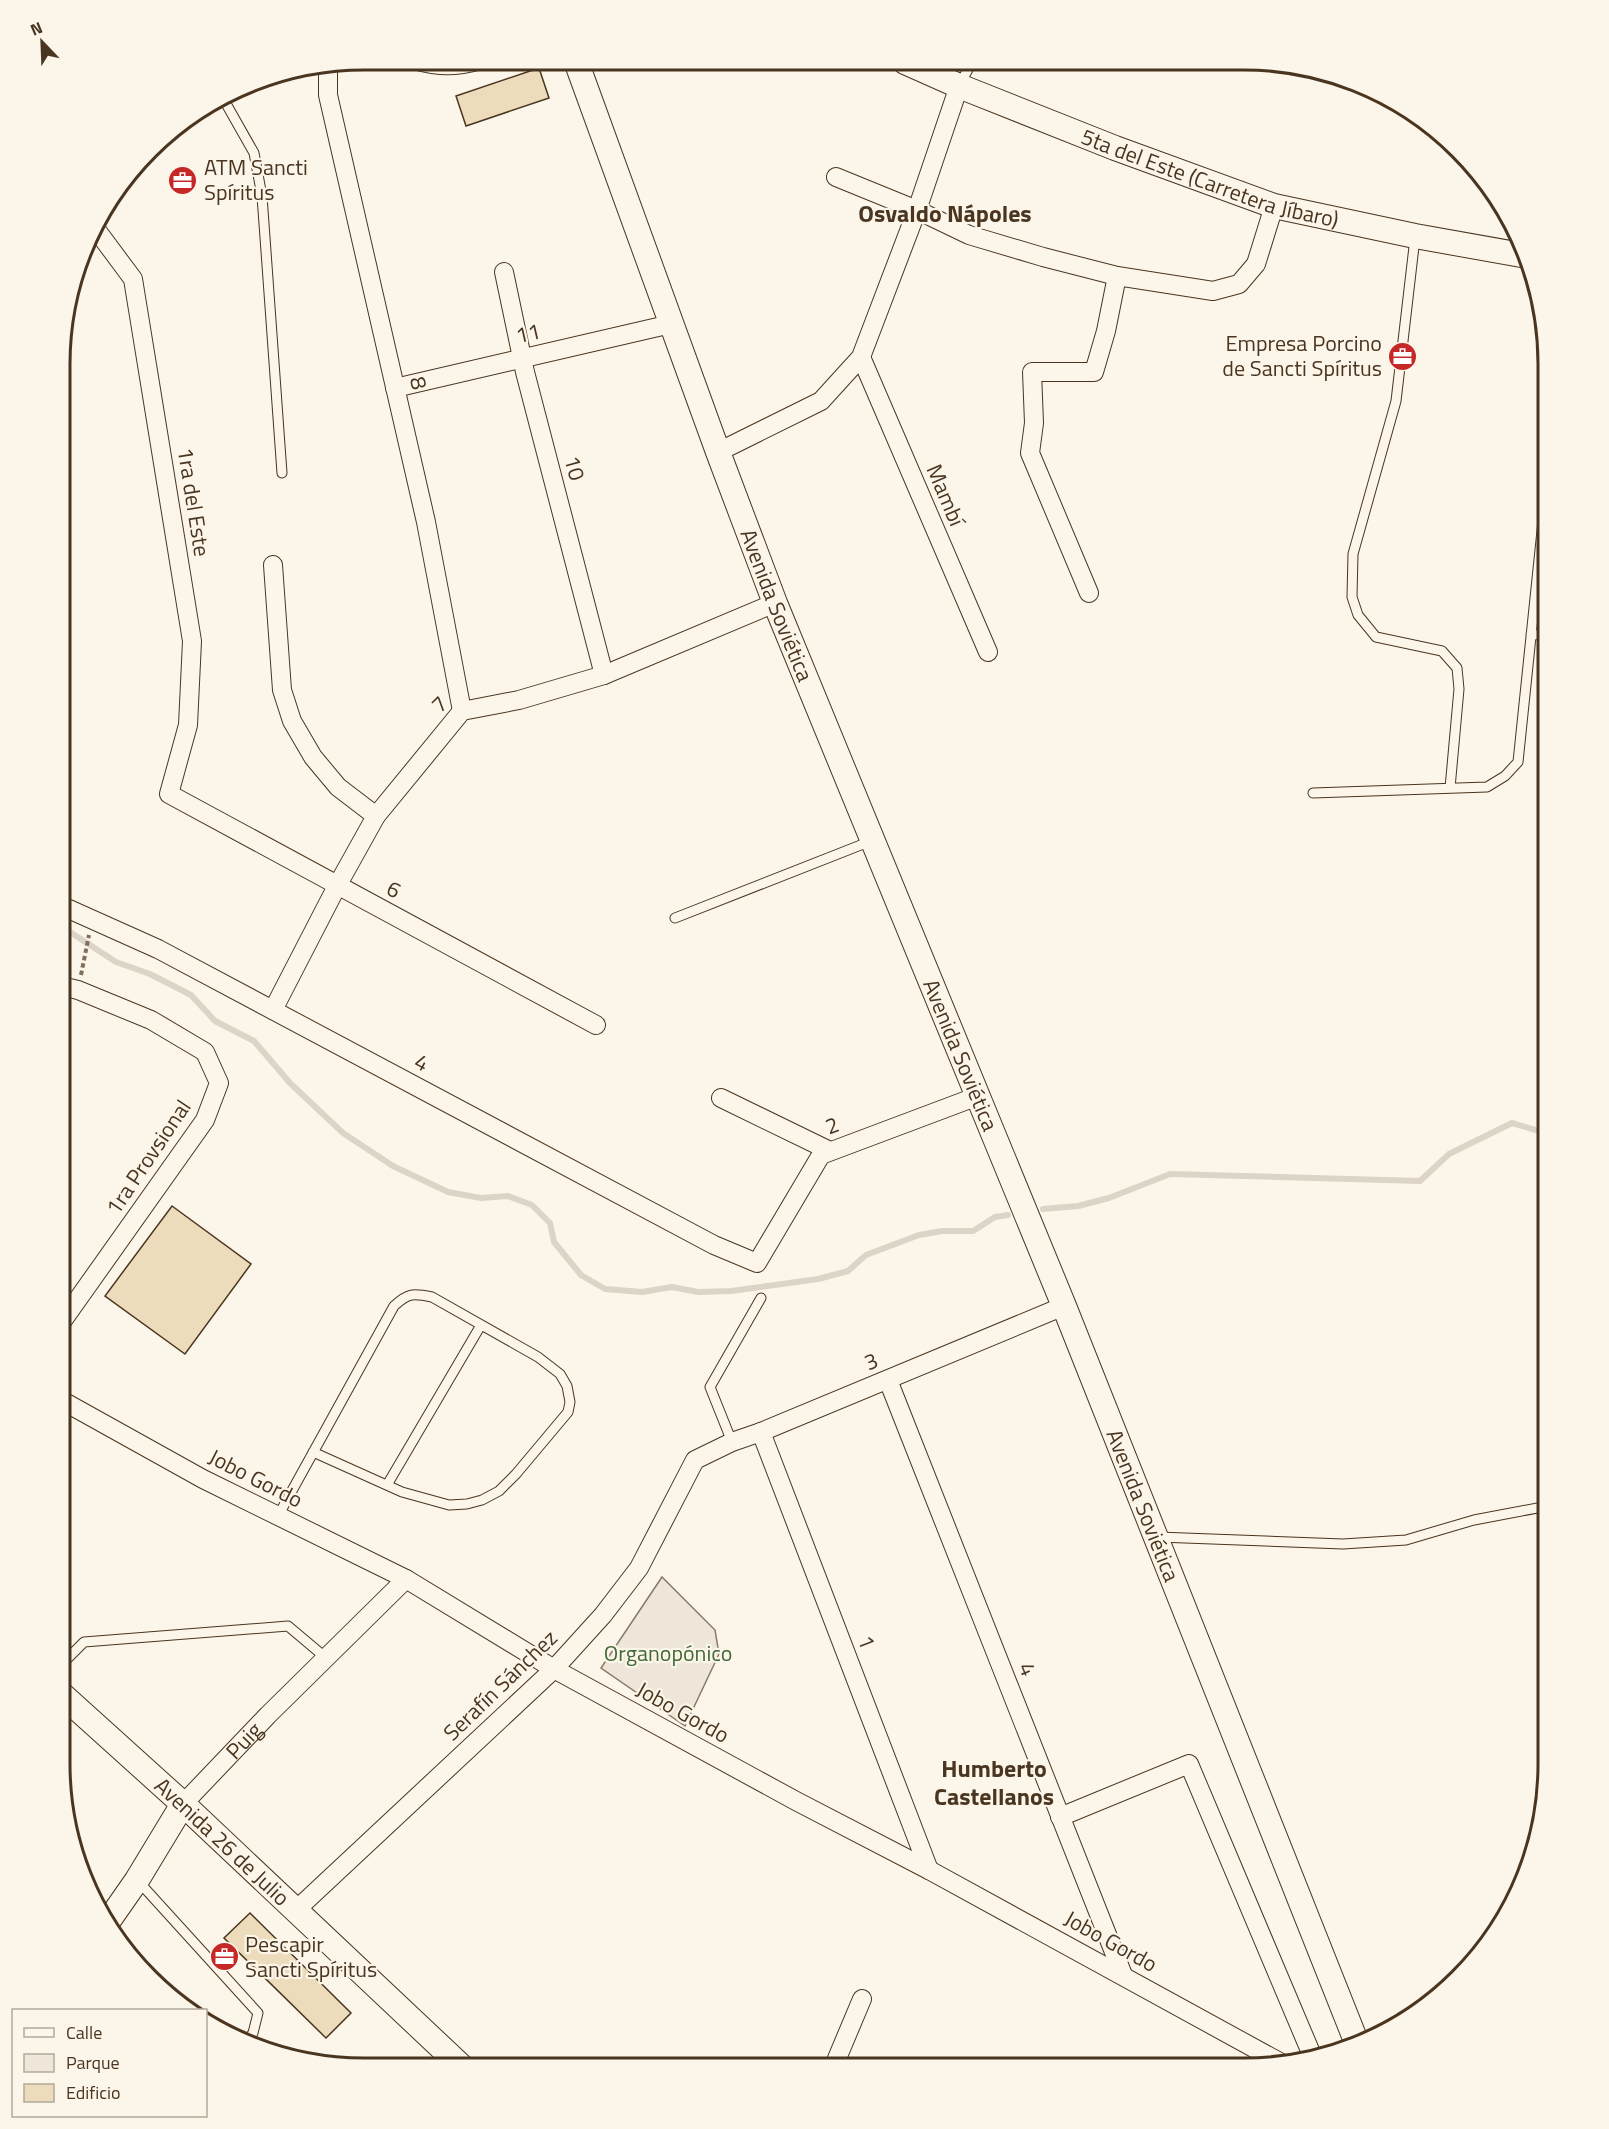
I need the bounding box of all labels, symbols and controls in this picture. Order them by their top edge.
north arrow [12,12,72,72]
text: N [26,15,46,41]
street label: 5ta del Este (Carretera Jíbaro) [1076,119,1342,236]
place label: ATM Sancti Spíritus [204,150,308,209]
office icon: ATM Sancti Spíritus [167,164,199,196]
district label: Osvaldo Nápoles [858,195,1032,231]
street label: 11 [512,314,544,352]
place label: Empresa Porcino de Sancti Spíritus [1222,326,1382,385]
office icon: Empresa Porcino de Sancti Spíritus [1387,340,1419,372]
street label: 8 [401,373,437,393]
street label: 1ra del Este [169,445,219,559]
street label: 10 [555,452,595,484]
street label: Mambí [918,459,975,533]
street label: Avenida Soviética [732,524,822,687]
street label: 7 [423,687,455,721]
street label: 6 [381,871,407,907]
street label: Avenida Soviética [914,974,1007,1136]
street label: 4 [409,1044,435,1080]
street label: 1ra Provsional [97,1092,199,1222]
street label: 2 [820,1107,844,1143]
street label: 3 [859,1343,883,1379]
street label: Avenida Soviética [1098,1424,1189,1587]
street label: Jobo Gordo [203,1440,309,1516]
street label: Serafín Sánchez [435,1621,565,1749]
street label: 1 [849,1630,885,1654]
park label: Organopónico [604,1636,732,1670]
street label: 4 [1010,1657,1046,1681]
street label: Jobo Gordo [630,1672,736,1752]
street label: Puig [217,1714,270,1767]
district label: Humberto Castellanos [934,1750,1054,1814]
street label: Avenida 26 de Julio [147,1769,298,1914]
street label: Jobo Gordo [1058,1901,1164,1981]
place label: Pescapir Sancti Spíritus [245,1927,377,1986]
office icon: Pescapir Sancti Spíritus [208,1941,240,1973]
legend [12,2009,207,2117]
text: Calle [66,2019,102,2046]
text: Parque [66,2049,120,2076]
text: Edificio [66,2079,120,2106]

